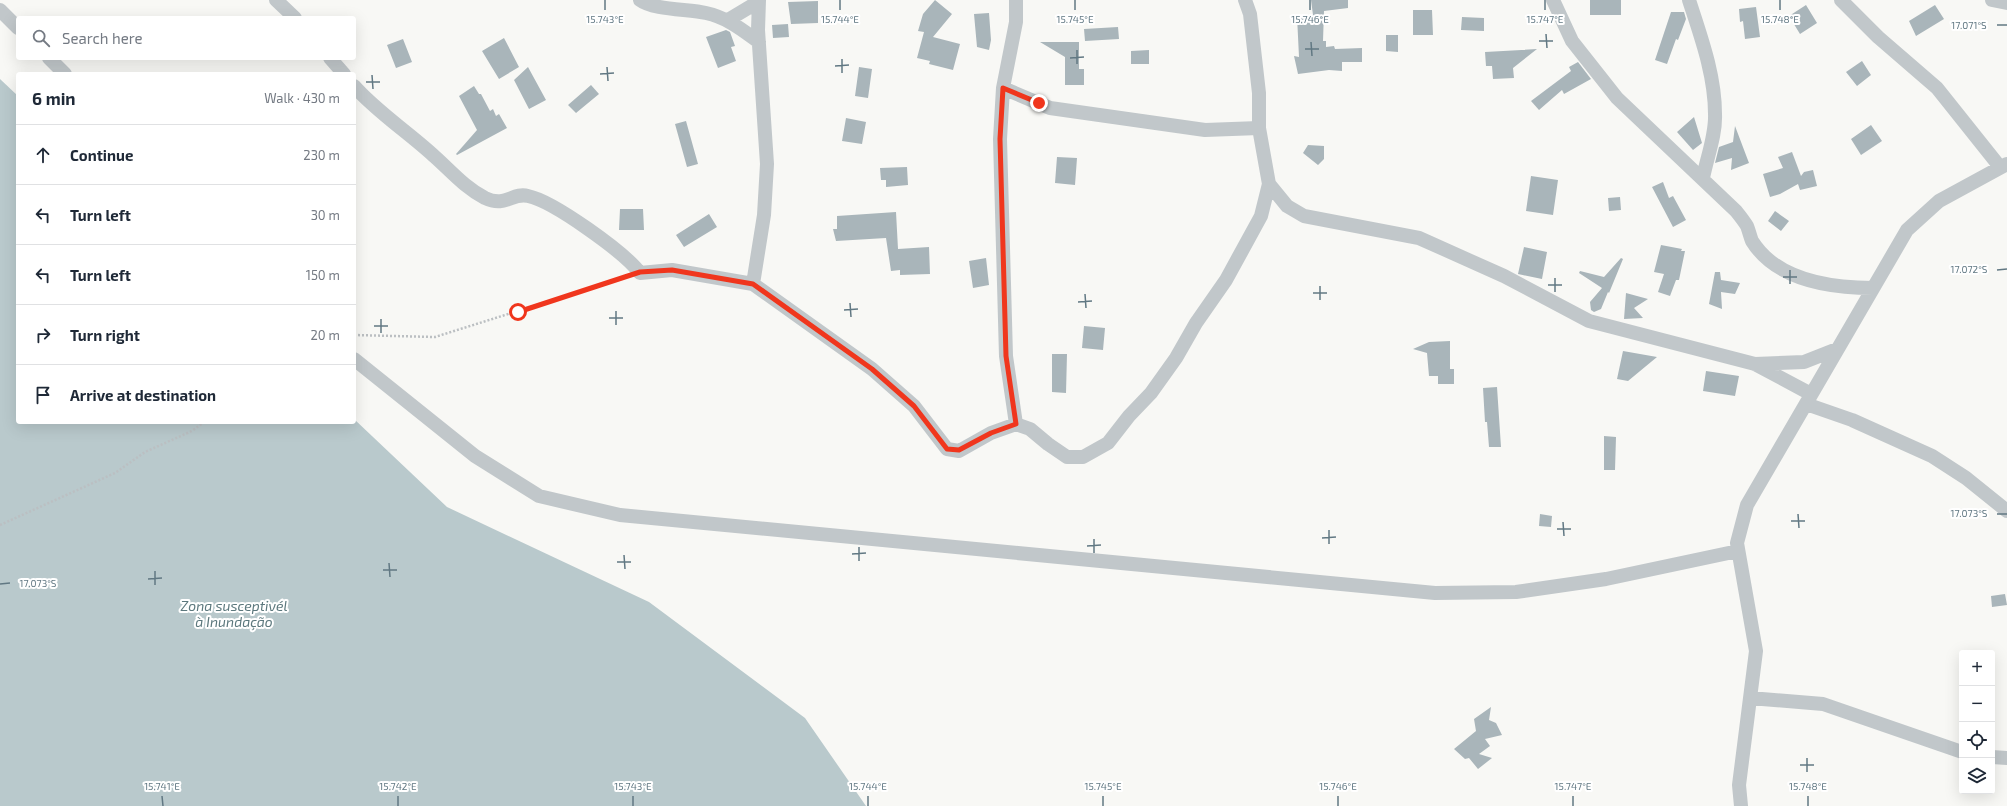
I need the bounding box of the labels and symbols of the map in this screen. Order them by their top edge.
text: 15.743°E [586,13,624,25]
text: 15.744°E [821,13,859,25]
text: 15.745°E [1056,13,1094,25]
text: 15.746°E [1291,13,1329,25]
text: 15.747°E [1527,13,1564,25]
text: 15.748°E [1761,13,1799,25]
text: 17.071°S [1951,19,1987,31]
route end [1030,94,1048,112]
text: 17.072°S [1951,263,1988,275]
route start [509,303,527,321]
text: 17.073°S [1951,507,1988,519]
text: 17.073°S [20,577,57,589]
water label: Zona susceptivél à Inundação [180,597,288,631]
text: 15.741°E [144,780,180,792]
text: 15.742°E [379,780,417,792]
text: 15.743°E [614,780,652,792]
text: 15.744°E [849,780,887,792]
text: 15.745°E [1084,780,1122,792]
text: 15.746°E [1319,780,1357,792]
text: 15.747°E [1555,780,1592,792]
text: 15.748°E [1789,780,1827,792]

